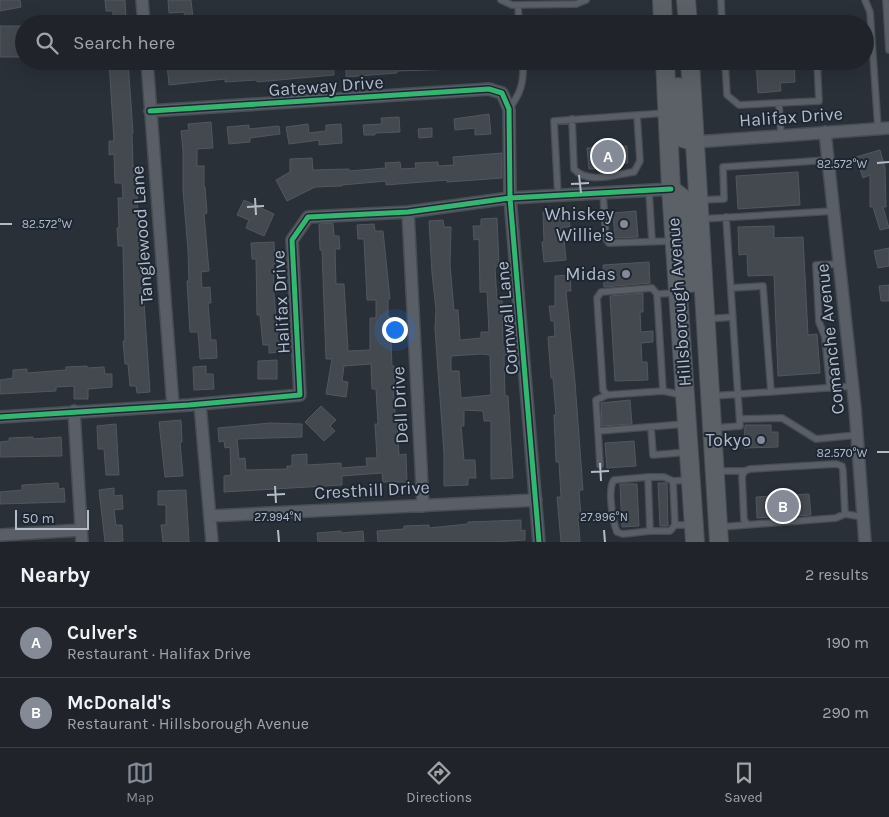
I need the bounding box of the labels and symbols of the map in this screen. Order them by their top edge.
street label: Gateway Drive [268,71,384,101]
street label: Halifax Drive [738,102,844,132]
pin: A [592,137,624,175]
text: 82.572°W [817,157,868,171]
street label: Tanglewood Lane [126,165,158,305]
place label: Whiskey Willie's [544,203,615,246]
text: 82.572°W [22,217,73,231]
street label: Hillsborough Avenue [662,217,696,387]
marker: Whiskey Willie's [618,218,630,230]
street label: Halifax Drive [267,250,295,354]
street label: Cornwall Lane [491,260,523,376]
place label: Midas [565,263,616,285]
street label: Comanche Avenue [811,263,849,415]
marker: Midas [620,268,632,280]
your location [382,317,408,343]
street label: Dell Drive [387,366,413,444]
place label: Tokyo [706,429,751,451]
marker: Tokyo [755,434,767,446]
text: 82.570°W [817,446,868,460]
street label: Cresthill Drive [314,476,430,504]
pin: B [767,487,799,525]
scale bar [15,507,89,530]
text: 27.994°N [254,510,302,524]
text: 27.996°N [580,510,628,524]

